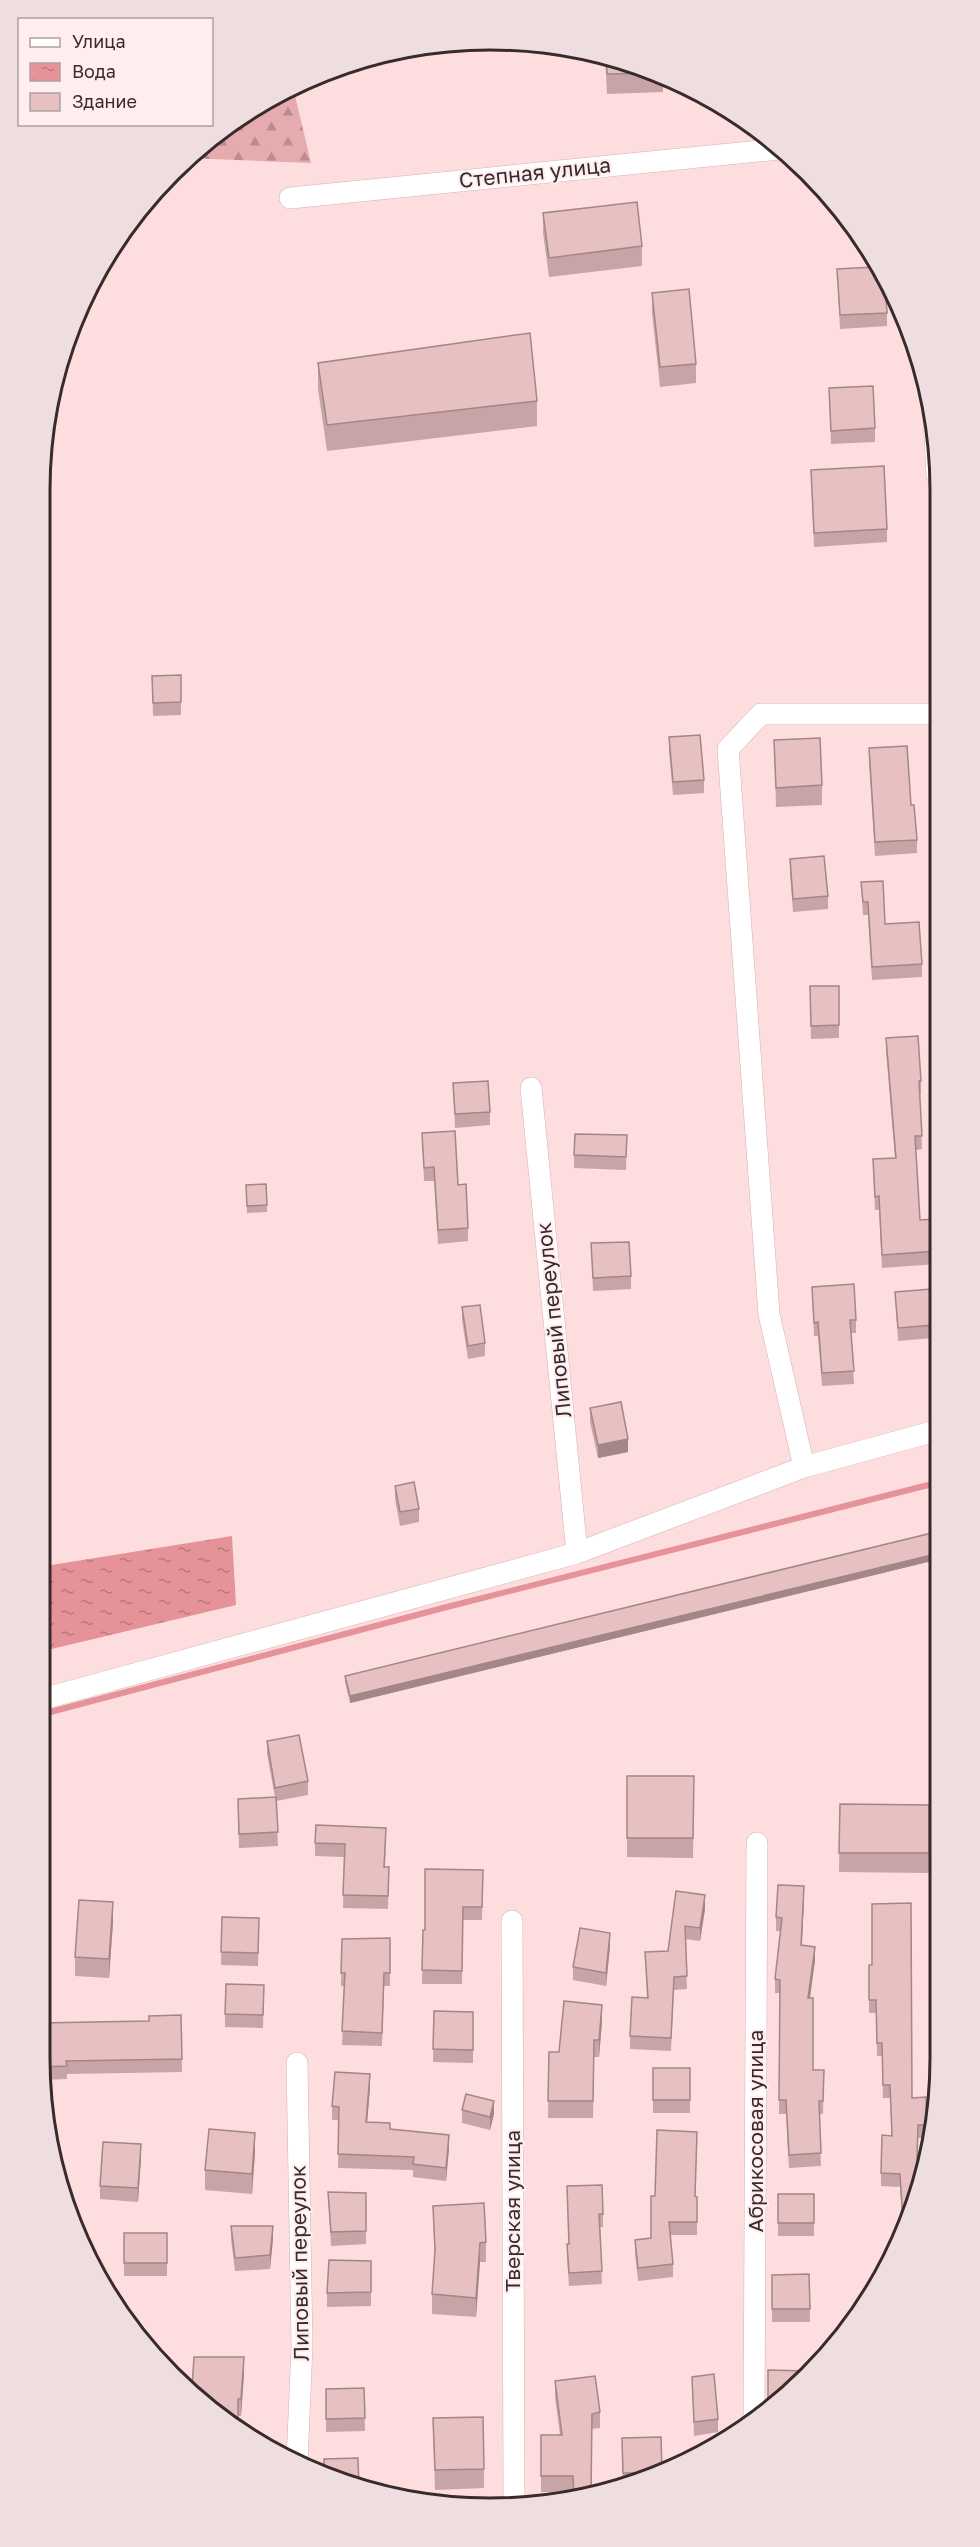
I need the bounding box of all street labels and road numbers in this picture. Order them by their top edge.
street label: Степная улица [458,151,612,193]
street label: Липовый переулок [530,1221,576,1419]
street label: Абрикосовая улица [742,2030,768,2232]
street label: Тверская улица [499,2130,525,2292]
street label: Липовый переулок [284,2165,314,2361]

